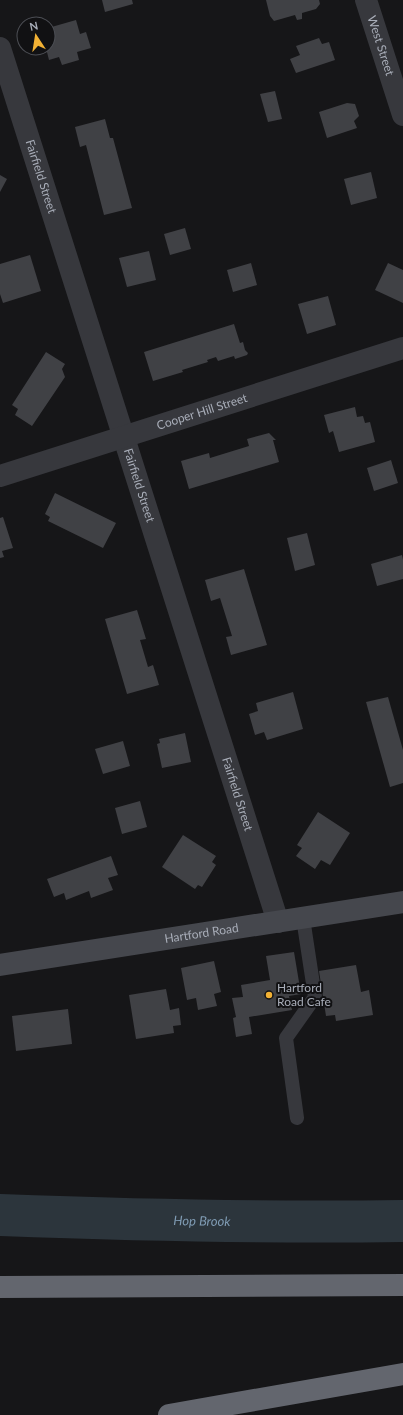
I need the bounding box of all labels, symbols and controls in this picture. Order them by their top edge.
street label: West Street [364,14,398,78]
north arrow [16,16,56,56]
text: N [28,18,39,33]
street label: Fairfield Street [23,138,60,216]
street label: Cooper Hill Street [155,390,250,433]
street label: Fairfield Street [121,446,159,525]
street label: Fairfield Street [219,755,257,833]
street label: Hartford Road [163,920,240,946]
place label: Hartford Road Cafe [277,980,331,1009]
marker: Hartford Road Cafe [264,990,274,1000]
water label: Hop Brook [173,1212,232,1229]

